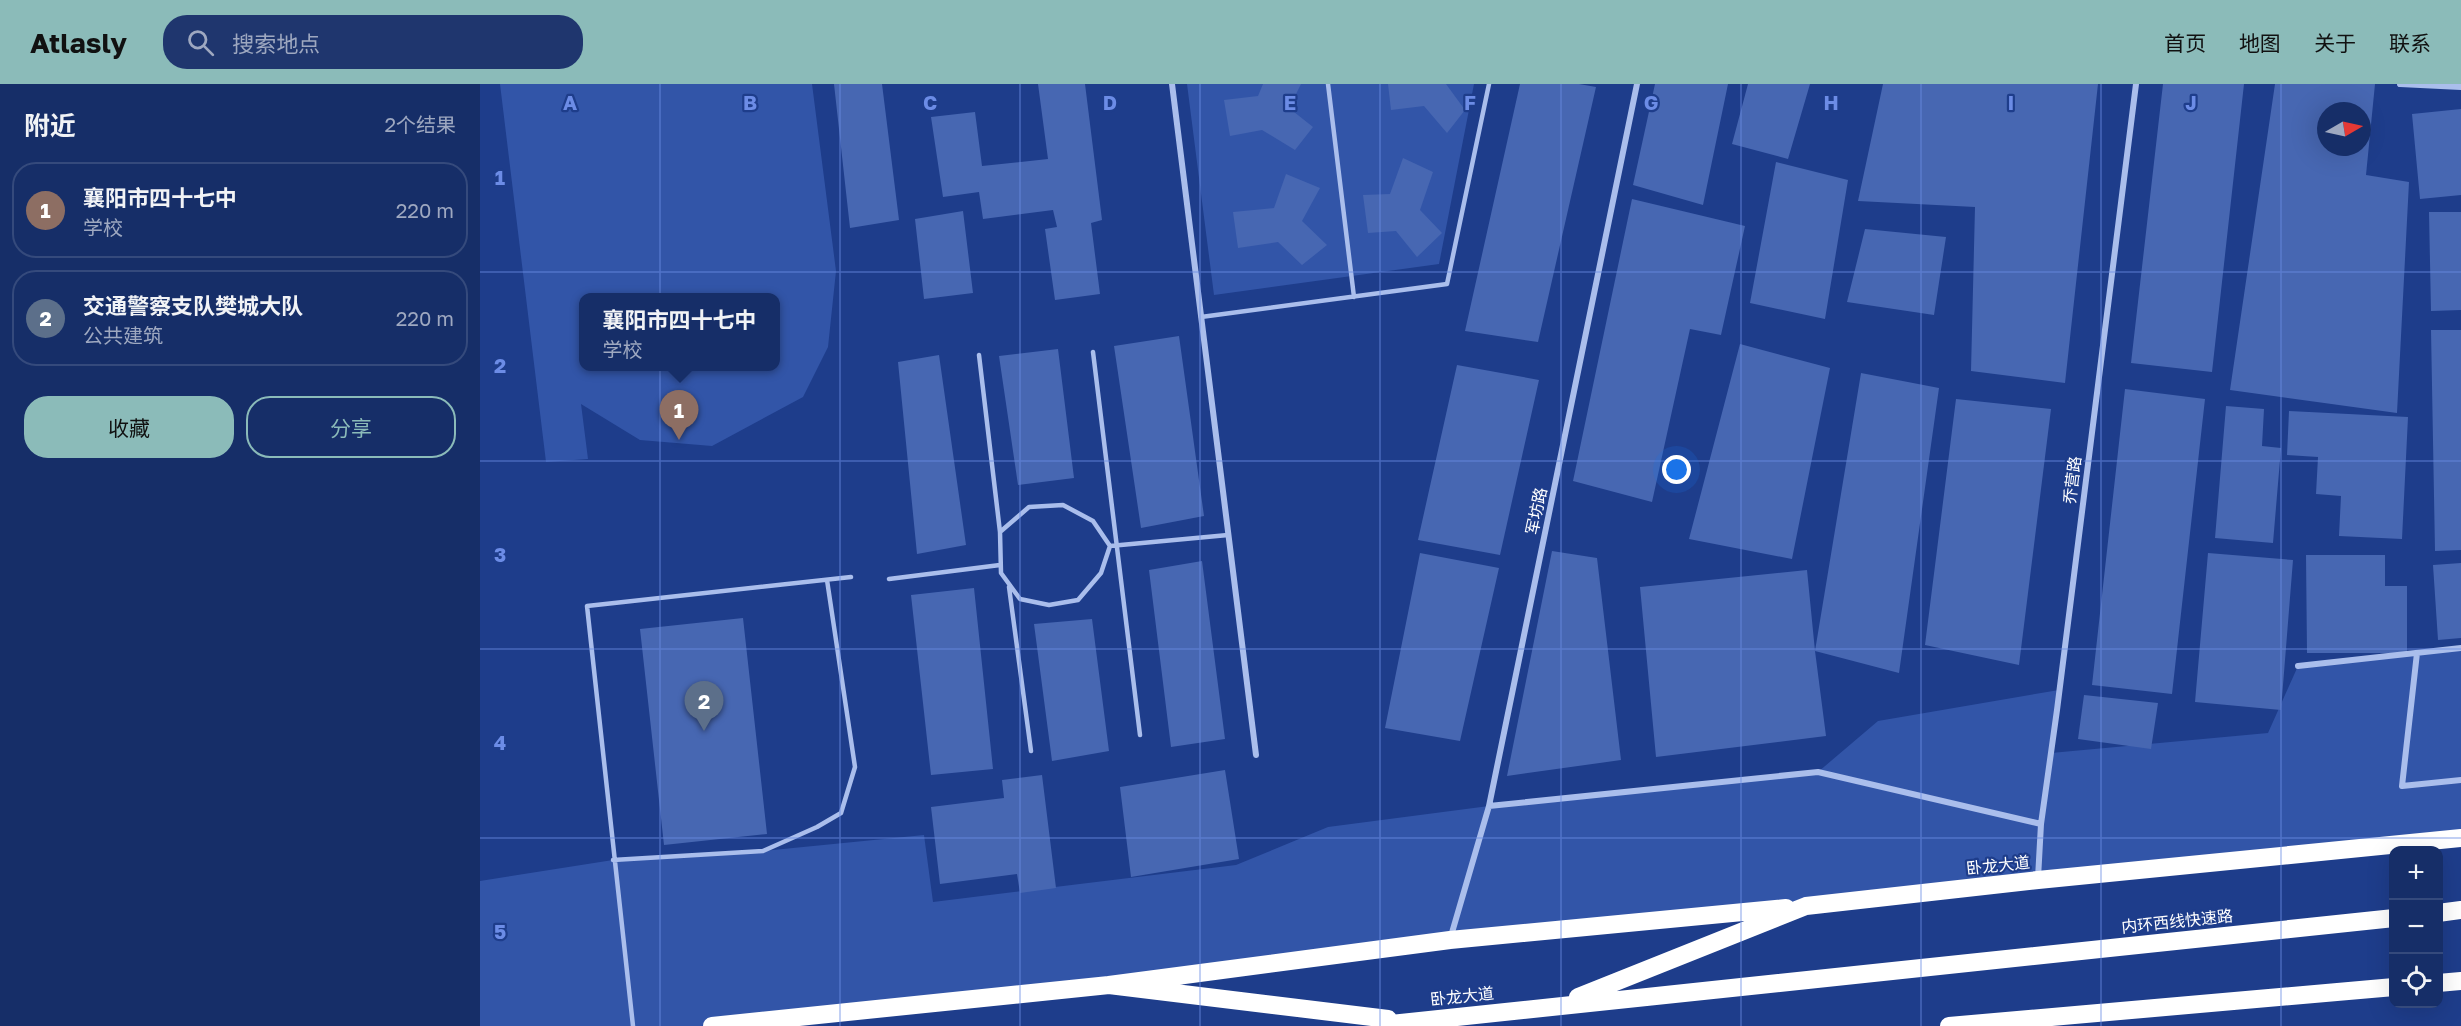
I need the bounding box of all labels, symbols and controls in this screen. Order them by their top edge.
search box [163,15,583,69]
text: Atlasly [30,26,127,59]
icon: search [184,26,217,59]
text: 搜索地点 [232,30,320,57]
text: 首页 [2164,30,2206,56]
text: 地图 [2239,30,2281,56]
text: 关于 [2314,30,2356,56]
text: 联系 [2389,30,2431,56]
text: A [563,90,577,114]
text: B [743,90,757,114]
text: C [923,90,937,114]
text: D [1103,90,1117,114]
text: E [1284,90,1296,114]
text: F [1464,90,1476,114]
text: G [1644,90,1658,114]
text: H [1823,90,1839,114]
text: I [2008,90,2014,114]
text: J [2185,90,2197,114]
north arrow [2317,102,2371,156]
text: 附近 [24,110,76,141]
text: 2个结果 [384,112,456,136]
text: 1 [495,165,505,189]
text: 襄阳市四十七中 [83,184,237,211]
text: 1 [40,198,51,222]
text: 220 m [396,198,454,222]
text: 学校 [83,215,123,239]
text: 交通警察支队樊城大队 [83,292,303,319]
popup [579,293,780,371]
text: 2 [39,306,52,330]
text: 220 m [396,306,454,330]
text: 襄阳市四十七中 [602,306,757,333]
text: 公共建筑 [83,323,163,347]
text: 学校 [602,337,642,361]
text: 2 [494,353,506,377]
pin: 1 [660,390,698,440]
button: 收藏 [24,396,234,458]
button: 分享 [246,396,456,458]
your location [1662,455,1691,484]
street label: 乔营路 [2059,455,2085,505]
street label: 军坊路 [1521,485,1551,537]
text: 3 [494,542,506,566]
pin: 2 [684,682,724,731]
text: 4 [494,730,506,754]
map controls [2389,846,2443,1008]
button: + [2389,846,2443,900]
street label: 卧龙大道 [1965,852,2031,878]
button: − [2389,900,2443,954]
street label: 内环西线快速路 [2120,905,2234,937]
text: 5 [494,919,506,943]
button: locate [2389,954,2443,1008]
street label: 卧龙大道 [1429,983,1495,1009]

